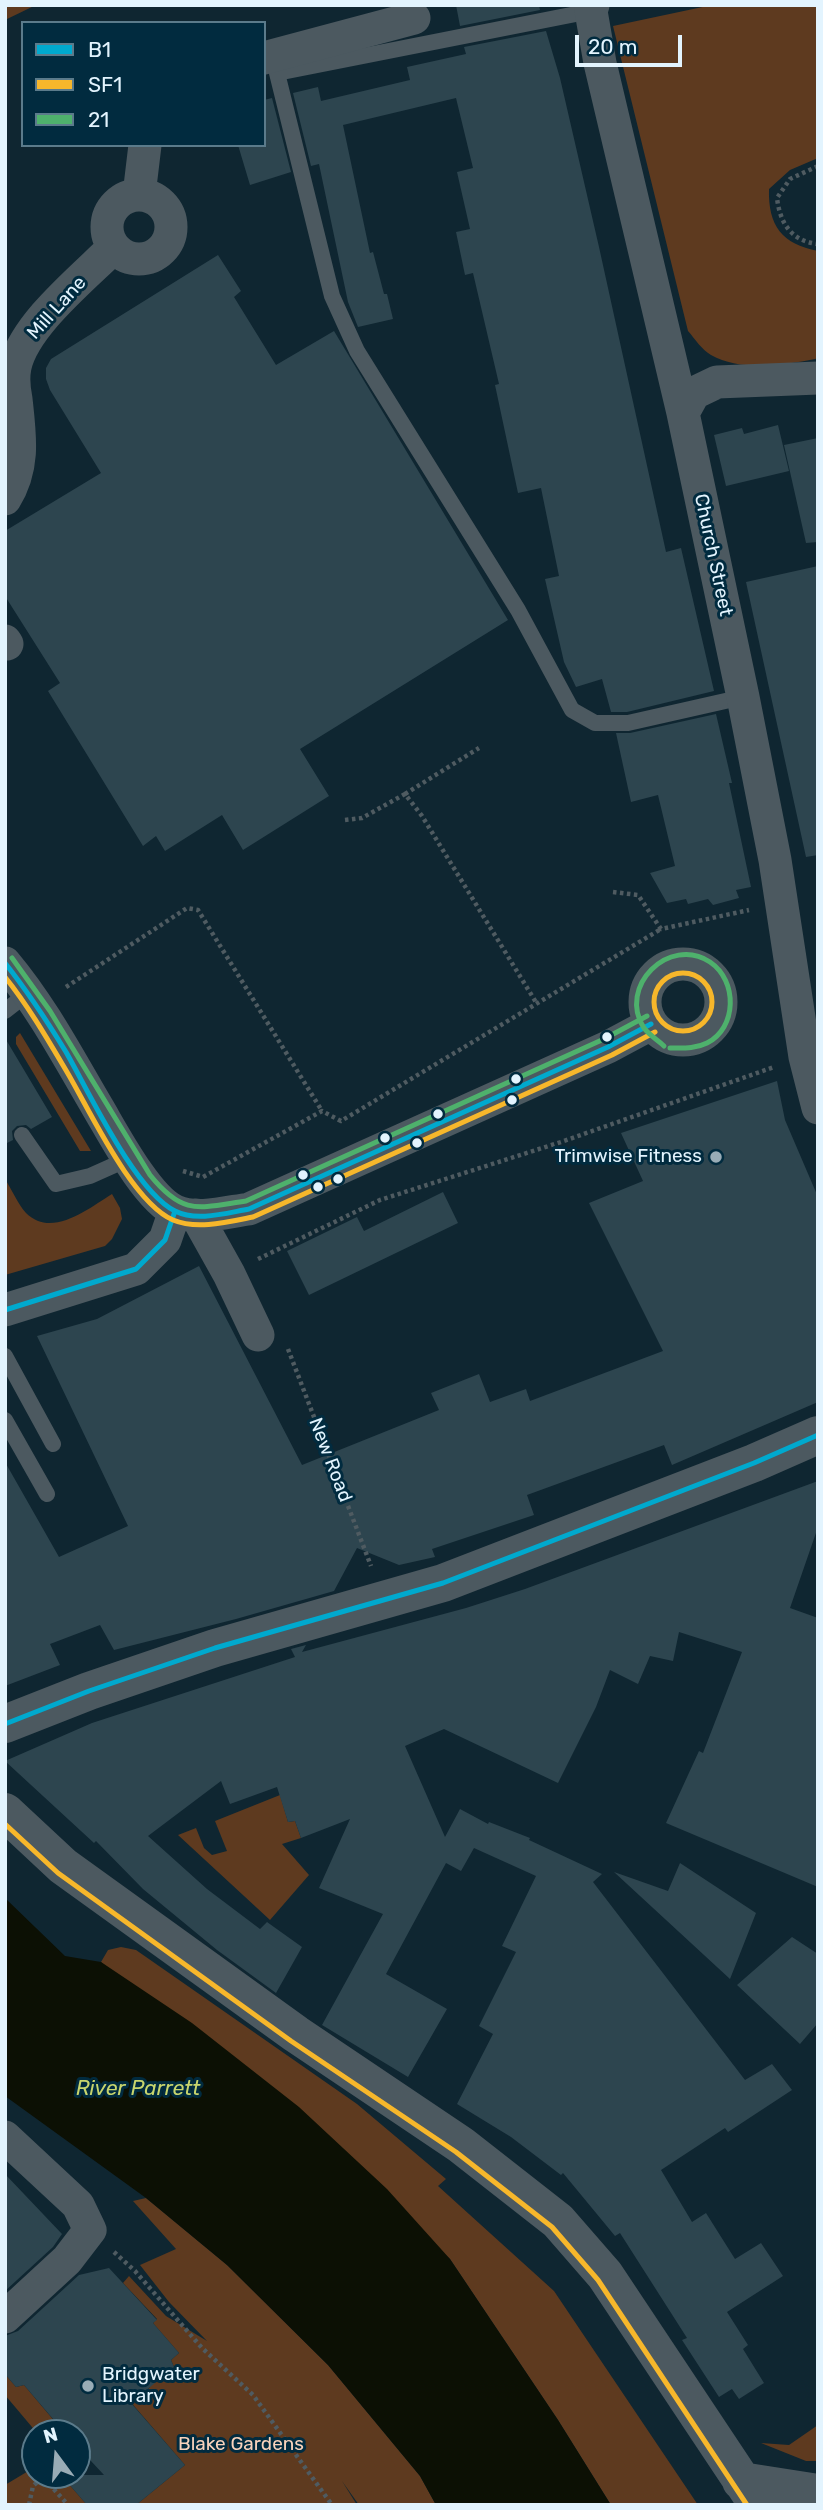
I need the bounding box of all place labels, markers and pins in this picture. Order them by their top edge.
unlabelled marker [600,1030,614,1044]
unlabelled marker [509,1072,523,1086]
unlabelled marker [505,1093,519,1107]
unlabelled marker [431,1107,445,1121]
unlabelled marker [378,1131,392,1145]
unlabelled marker [410,1136,424,1150]
place label: Trimwise Fitness [554,1146,702,1168]
marker: Trimwise Fitness [708,1149,724,1165]
unlabelled marker [296,1168,310,1182]
unlabelled marker [331,1172,345,1186]
unlabelled marker [311,1180,325,1194]
place label: Bridgwater Library [102,2364,200,2408]
marker: Bridgwater Library [80,2378,96,2394]

